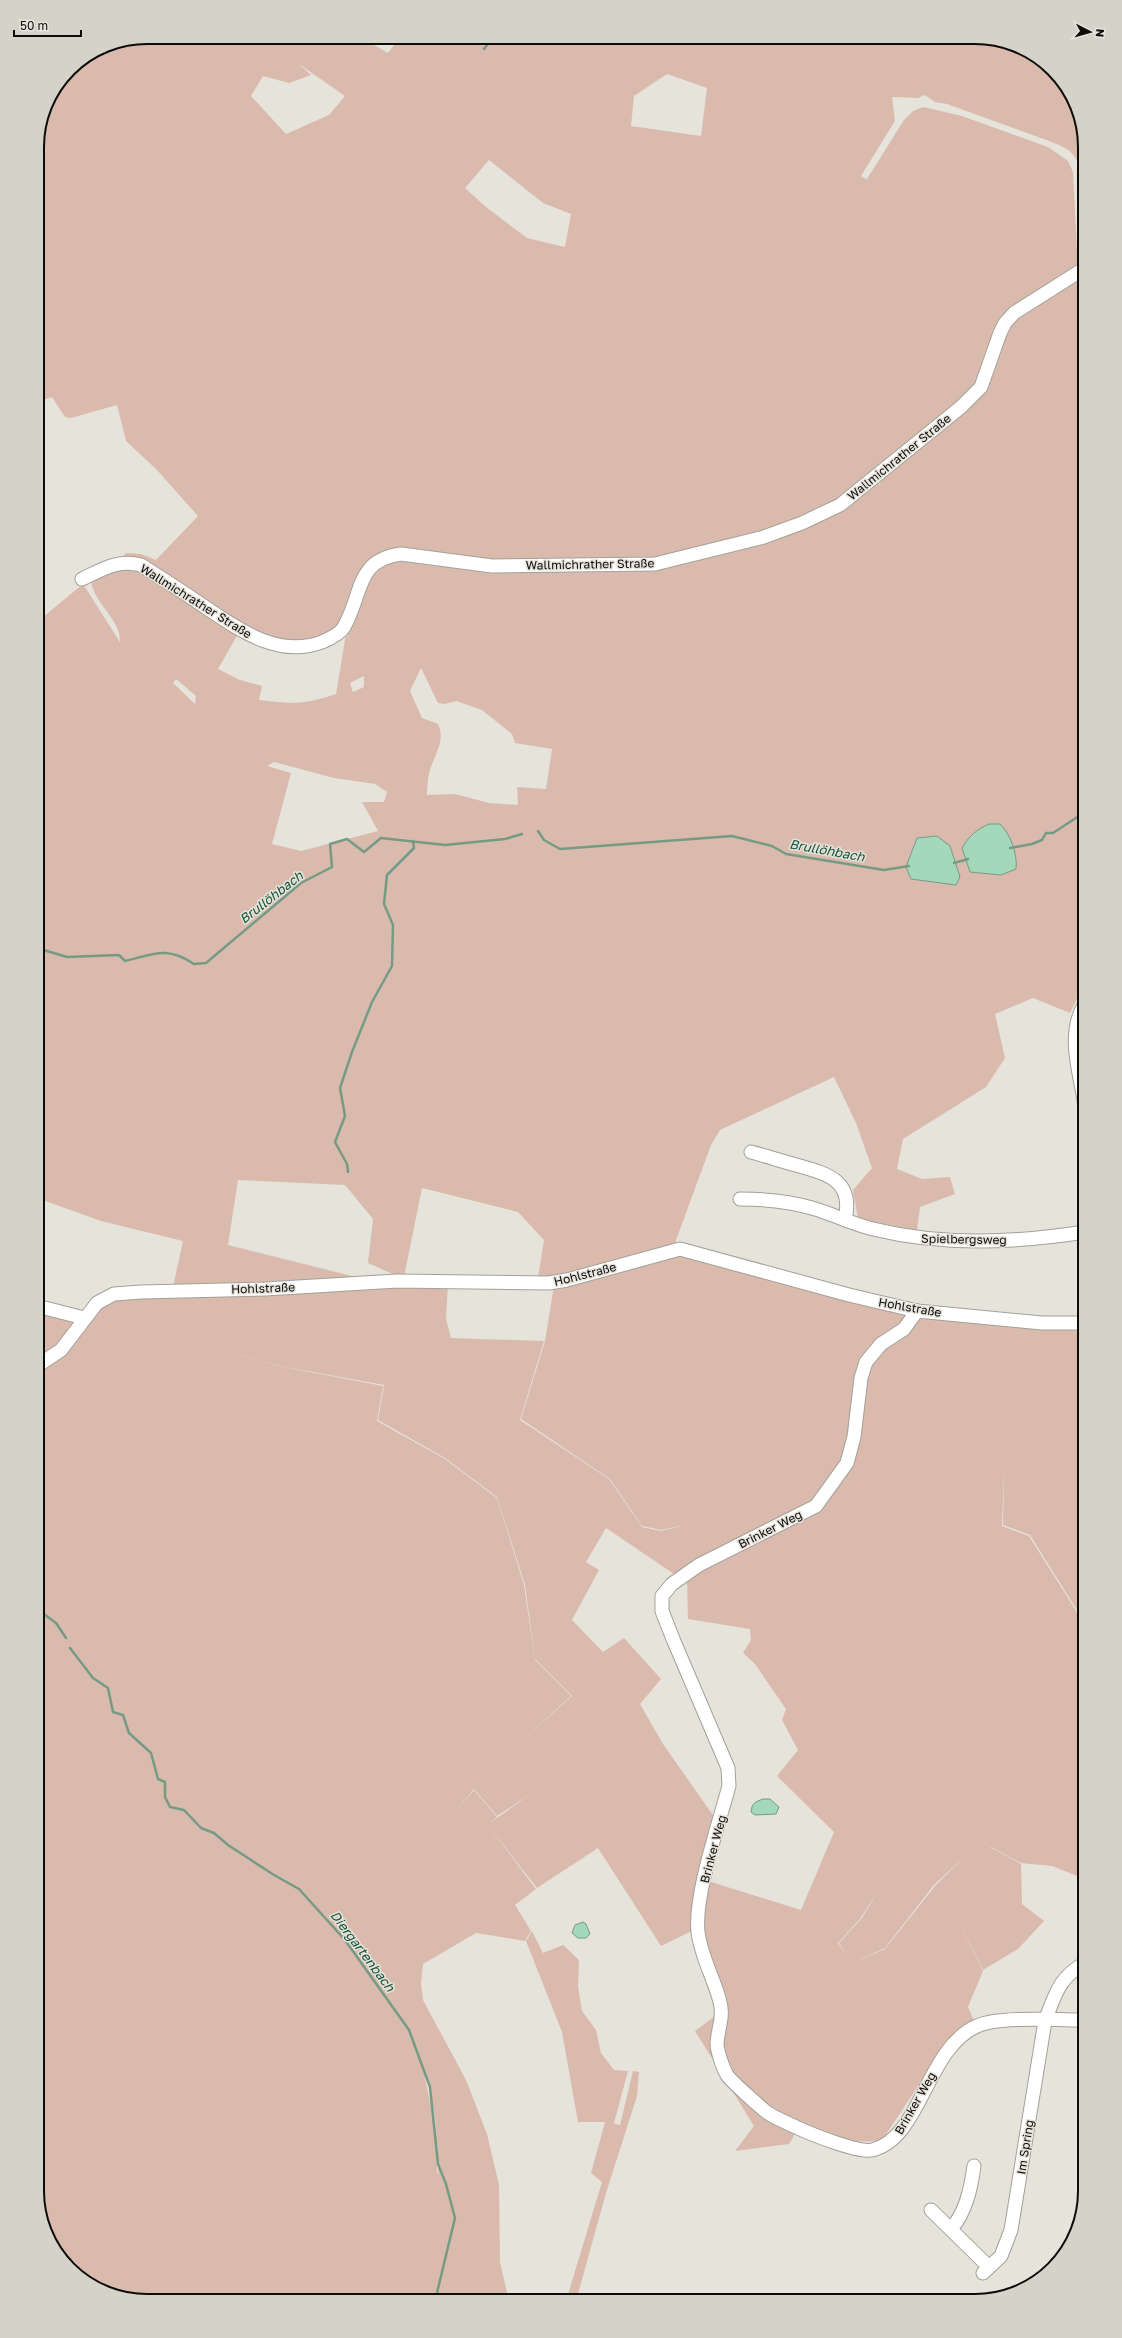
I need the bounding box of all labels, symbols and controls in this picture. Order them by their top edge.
scale bar [14,12,81,38]
north arrow [1070,12,1110,52]
text: 50 m [20,18,48,33]
text: N [1094,28,1107,38]
street label: Wallmichrather Straße [844,411,954,503]
street label: Wallmichrather Straße [525,555,655,573]
street label: Wallmichrather Straße [137,561,255,642]
water label: Brullöhbach [788,836,867,865]
water label: Brullöhbach [236,867,307,927]
street label: Spielbergsweg [921,1231,1007,1247]
street label: Hohlstraße [552,1259,618,1289]
street label: Hohlstraße [231,1279,295,1297]
street label: Hohlstraße [877,1294,943,1320]
street label: Brinker Weg [735,1506,805,1552]
street label: Brinker Weg [697,1813,729,1885]
water label: Diergartenbach [327,1907,399,1995]
street label: Brinker Weg [891,2069,939,2137]
street label: Im Spring [1013,2119,1037,2175]

